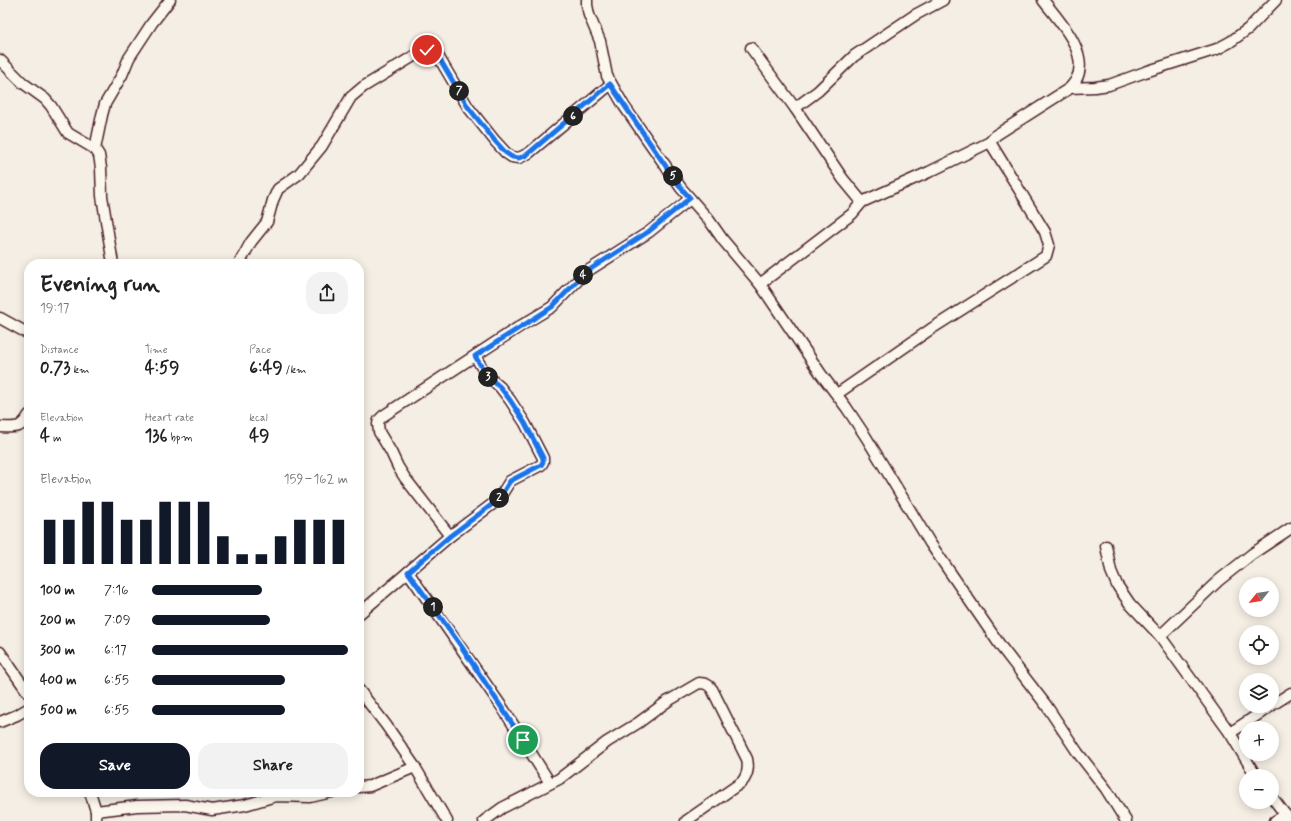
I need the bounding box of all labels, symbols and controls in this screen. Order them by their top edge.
pin [410,33,444,67]
icon: check [416,39,438,61]
pin: 7 [449,81,469,101]
text: 7 [456,84,462,98]
pin: 6 [563,106,583,126]
text: 6 [570,109,576,123]
pin: 5 [663,166,683,186]
text: 5 [670,169,676,183]
pin: 4 [573,265,593,285]
text: 4 [580,268,586,282]
text: Evening run [40,271,160,299]
button: share [306,272,348,314]
text: 19:17 [40,300,69,317]
text: Distance [40,343,79,357]
text: Time [145,343,168,357]
text: Pace [249,343,271,357]
text: 0.73 [40,357,71,379]
text: 4:59 [145,357,179,379]
text: 6:49 [249,357,283,379]
text: km [71,363,90,377]
text: /km [283,363,306,377]
pin: 3 [478,367,498,387]
text: 3 [486,370,490,384]
text: Elevation [40,411,83,425]
text: Heart rate [145,411,194,425]
text: kcal [249,411,268,425]
text: 4 [40,425,50,447]
text: 136 [145,425,167,447]
text: 49 [249,425,269,447]
text: m [50,431,62,445]
text: bpm [167,431,193,445]
text: Elevation [40,471,91,488]
text: 159–162 m [284,471,348,488]
pin: 2 [489,488,509,508]
text: 2 [496,491,502,505]
north arrow [1239,577,1279,617]
map controls [1239,577,1279,809]
text: 100 m [40,582,75,599]
text: 7:16 [104,582,128,599]
pin: 1 [423,597,443,617]
text: 1 [431,600,435,614]
text: 200 m [40,612,75,629]
text: 7:09 [104,612,130,629]
button: locate [1239,625,1279,665]
text: 300 m [40,642,75,659]
text: 6:17 [104,642,126,659]
text: 400 m [40,672,77,689]
text: 6:55 [104,672,129,689]
button: layers [1239,673,1279,713]
text: 500 m [40,702,77,719]
text: 6:55 [104,702,129,719]
button: + [1239,721,1279,761]
pin [506,723,540,757]
icon: arrive [512,729,534,751]
button: Save [40,743,190,789]
button: Share [198,743,348,789]
button: − [1239,769,1279,809]

